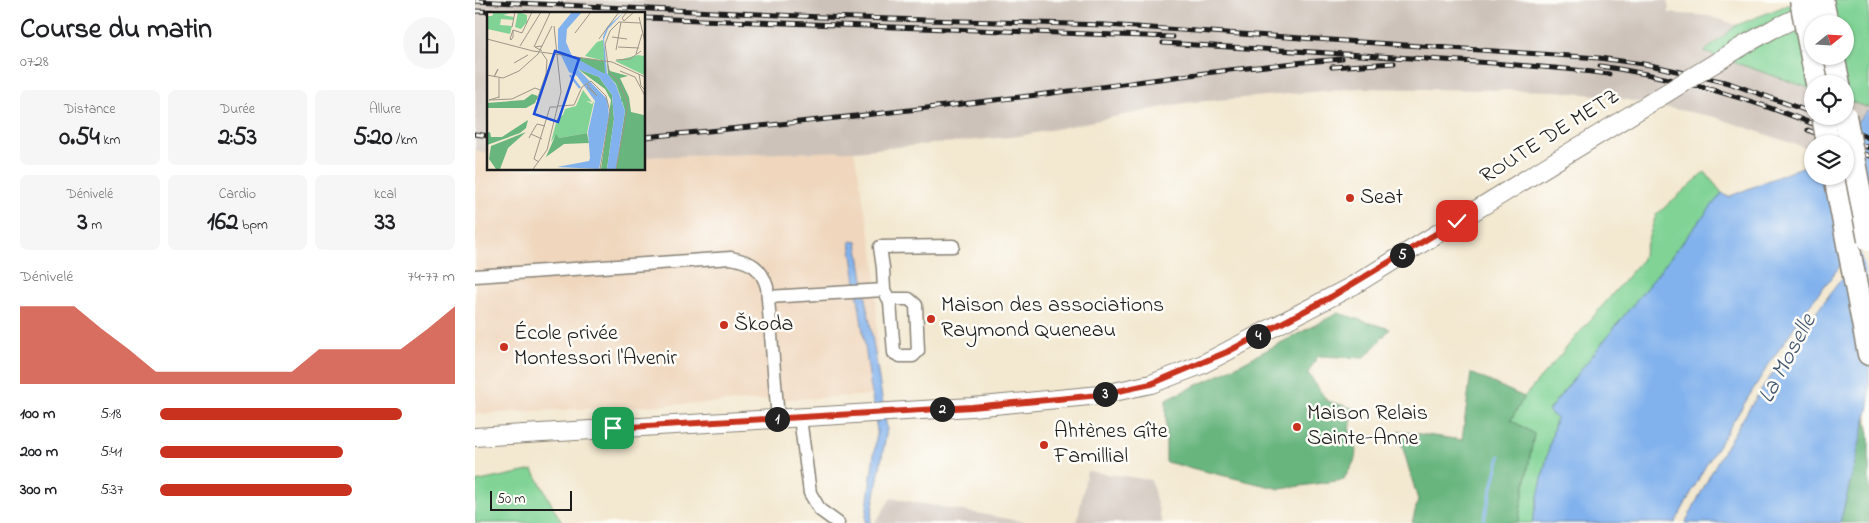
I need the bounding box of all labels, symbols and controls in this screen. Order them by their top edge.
text: Course du matin [20,10,212,51]
inset map [487,12,645,170]
north arrow [1804,15,1854,65]
map controls [1804,15,1854,185]
button: share [403,17,455,69]
text: 07:28 [20,50,49,74]
button: locate [1804,75,1854,125]
street label: ROUTE DE METZ [1474,81,1626,193]
text: Distance [64,99,116,120]
text: Durée [220,99,255,120]
text: Allure [369,99,401,120]
text: 0.54 [59,120,100,156]
text: 2:53 [218,120,257,156]
text: 5:20 [353,120,393,156]
text: km [100,130,120,151]
text: /km [393,130,417,151]
button: layers [1804,135,1854,185]
place label: Seat [1360,182,1404,214]
text: Dénivelé [66,184,113,205]
text: Cardio [219,184,256,205]
text: kcal [374,184,396,205]
marker: Seat [1344,192,1356,204]
pin [1436,200,1478,242]
text: 3 [77,205,88,241]
text: 162 [207,205,239,241]
text: 33 [375,205,395,241]
icon: check [1443,207,1471,235]
text: m [88,215,102,236]
text: bpm [239,215,268,236]
pin: 5 [1389,242,1415,268]
text: 5 [1398,245,1407,266]
text: Dénivelé [20,265,73,289]
text: 74–77 m [408,265,455,289]
place label: Maison des associations Raymond Queneau [941,290,1164,348]
water label: La Moselle [1750,307,1827,410]
place label: Škoda [734,309,793,341]
marker: Maison des associations Raymond Queneau [925,313,937,325]
place label: École privée Montessori l'Avenir [514,318,677,375]
marker: Škoda [718,319,730,331]
pin: 4 [1245,324,1271,348]
text: 4 [1256,326,1261,347]
marker: École privée Montessori l'Avenir [498,341,510,353]
pin: 3 [1093,382,1117,406]
text: 3 [1103,384,1108,405]
pin: 2 [929,396,955,422]
place label: Maison Relais Sainte-Anne [1307,398,1428,455]
text: 2 [939,399,946,420]
text: 100 m [20,402,55,426]
text: 5:18 [100,402,122,426]
pin: 1 [765,406,789,432]
pin [592,407,634,449]
text: 1 [775,409,780,430]
icon: arrive [599,414,627,442]
place label: Ahtènes Gîte Famillial [1053,416,1168,473]
marker: Maison Relais Sainte-Anne [1291,421,1303,433]
marker: Ahtènes Gîte Famillial [1038,439,1050,451]
text: 200 m [20,440,58,464]
text: 5:41 [100,440,122,464]
text: 300 m [20,478,57,502]
text: 5:37 [100,478,124,502]
scale bar [490,488,573,511]
text: 50 m [497,489,525,510]

